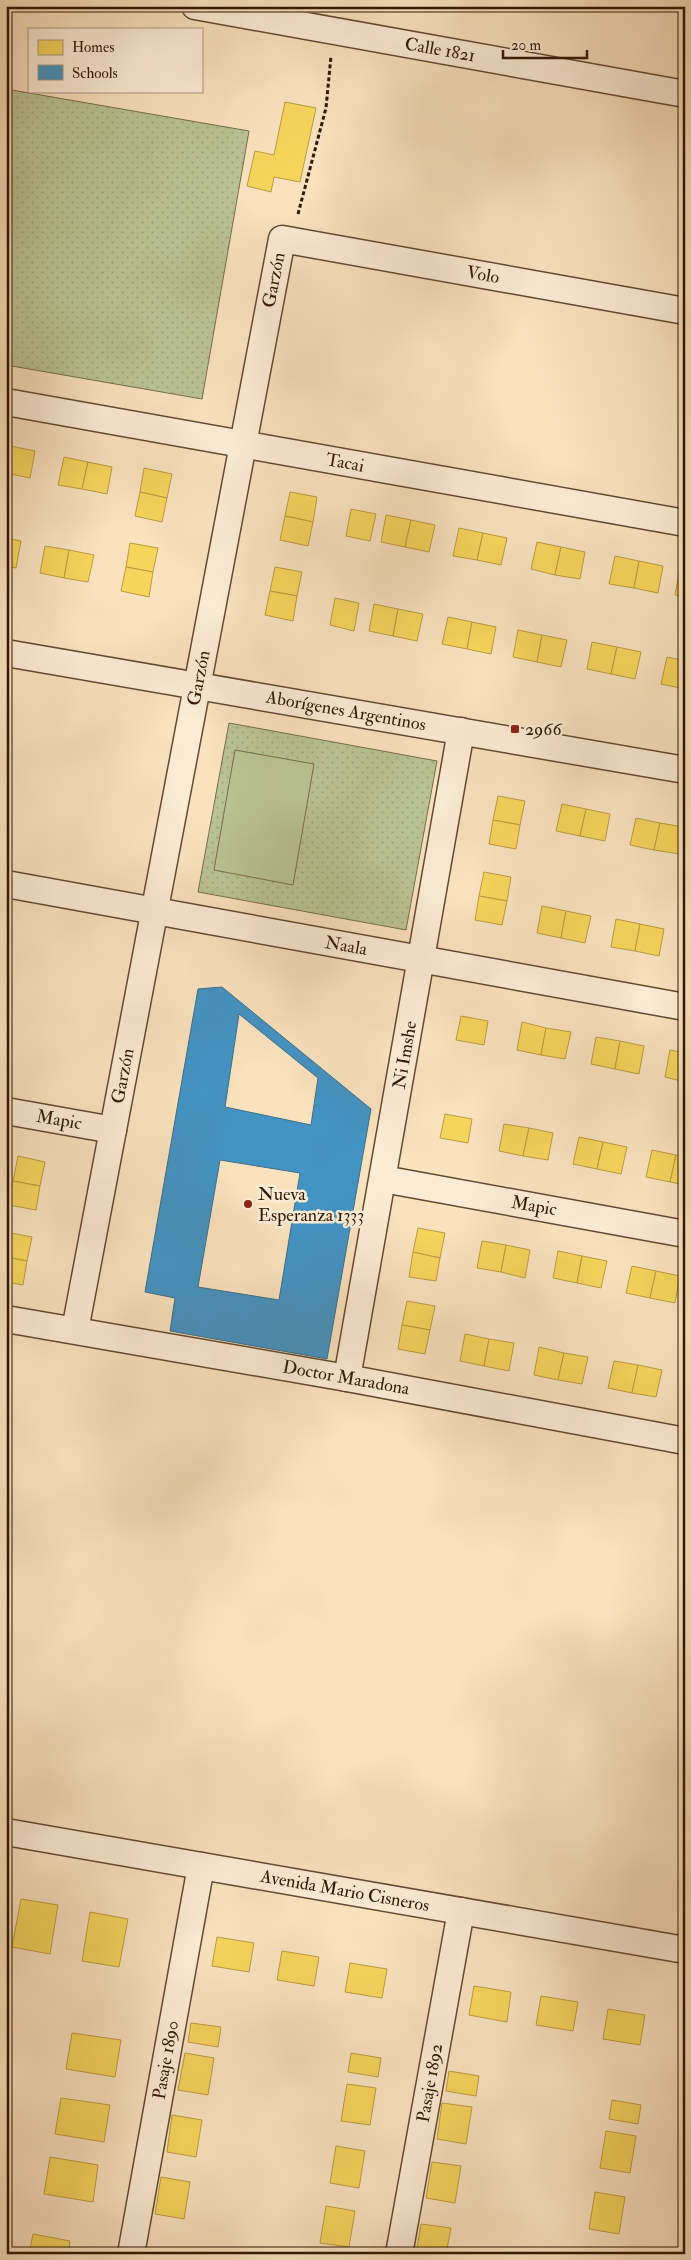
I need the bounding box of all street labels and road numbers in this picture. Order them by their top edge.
street label: Calle 1821 [403,32,477,68]
street label: Garzón [257,250,291,310]
street label: Volo [465,261,502,289]
street label: Tacai [324,448,366,478]
street label: Garzón [182,648,216,708]
street label: Aborígenes Argentinos [263,685,428,736]
street label: Naala [323,931,370,961]
street label: Ni Imshe [388,1019,422,1091]
street label: Garzón [106,1046,140,1106]
street label: Mapic [35,1105,83,1135]
street label: Mapic [510,1191,558,1221]
street label: Doctor Maradona [281,1356,412,1401]
street label: Avenida Mario Cisneros [258,1865,431,1917]
street label: Pasaje 1890 [148,2019,184,2101]
street label: Pasaje 1892 [412,2042,448,2124]

